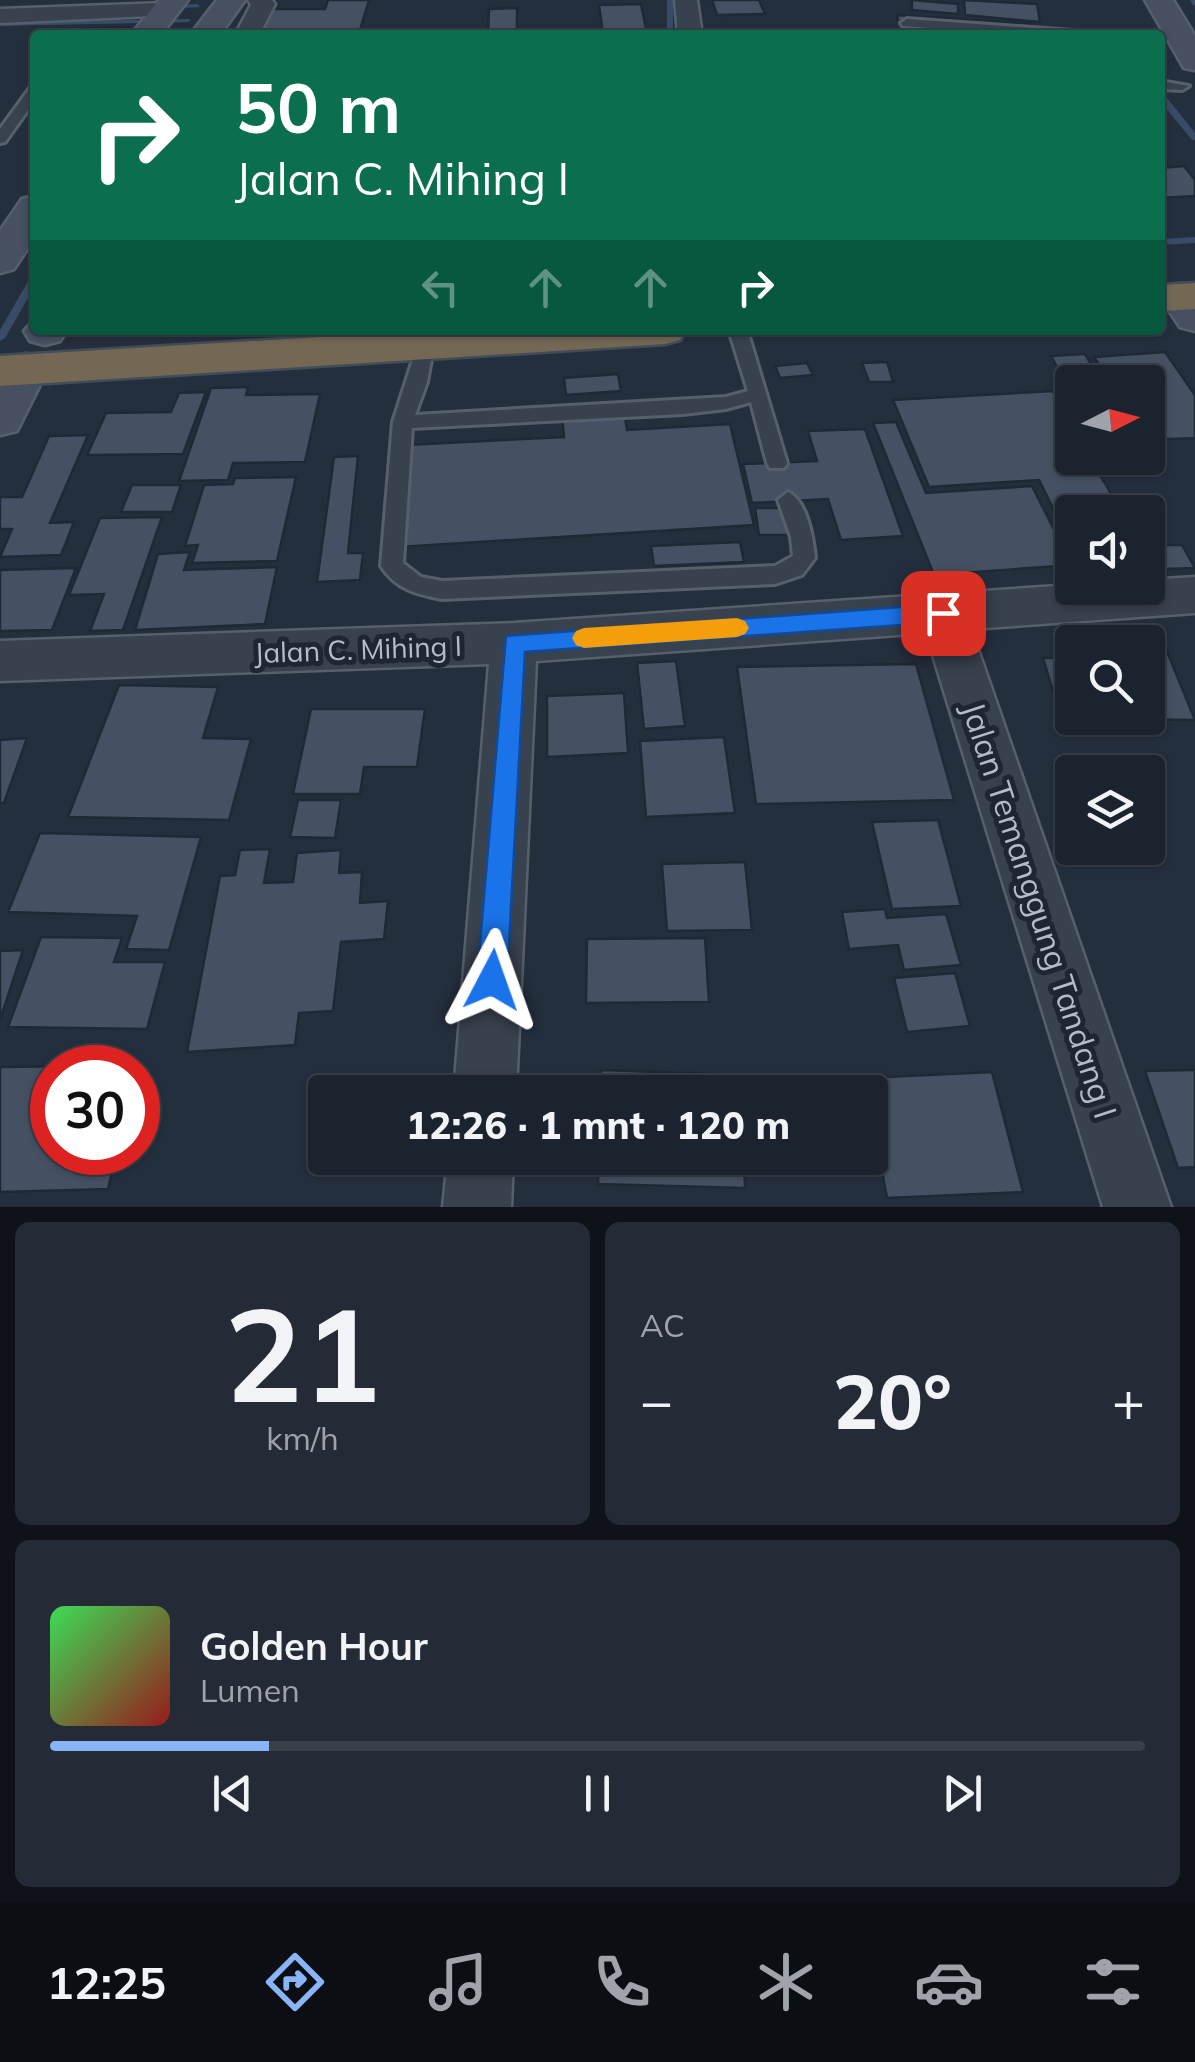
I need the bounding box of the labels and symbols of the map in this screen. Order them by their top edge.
north arrow [1055,365,1165,475]
pin [901,571,986,656]
street label: Jalan C. Mihing I [253,628,463,670]
street label: Jalan Temanggung Tandang I [954,697,1126,1123]
position arrow [440,928,544,1032]
speed limit sign: 30 [30,1045,160,1175]

